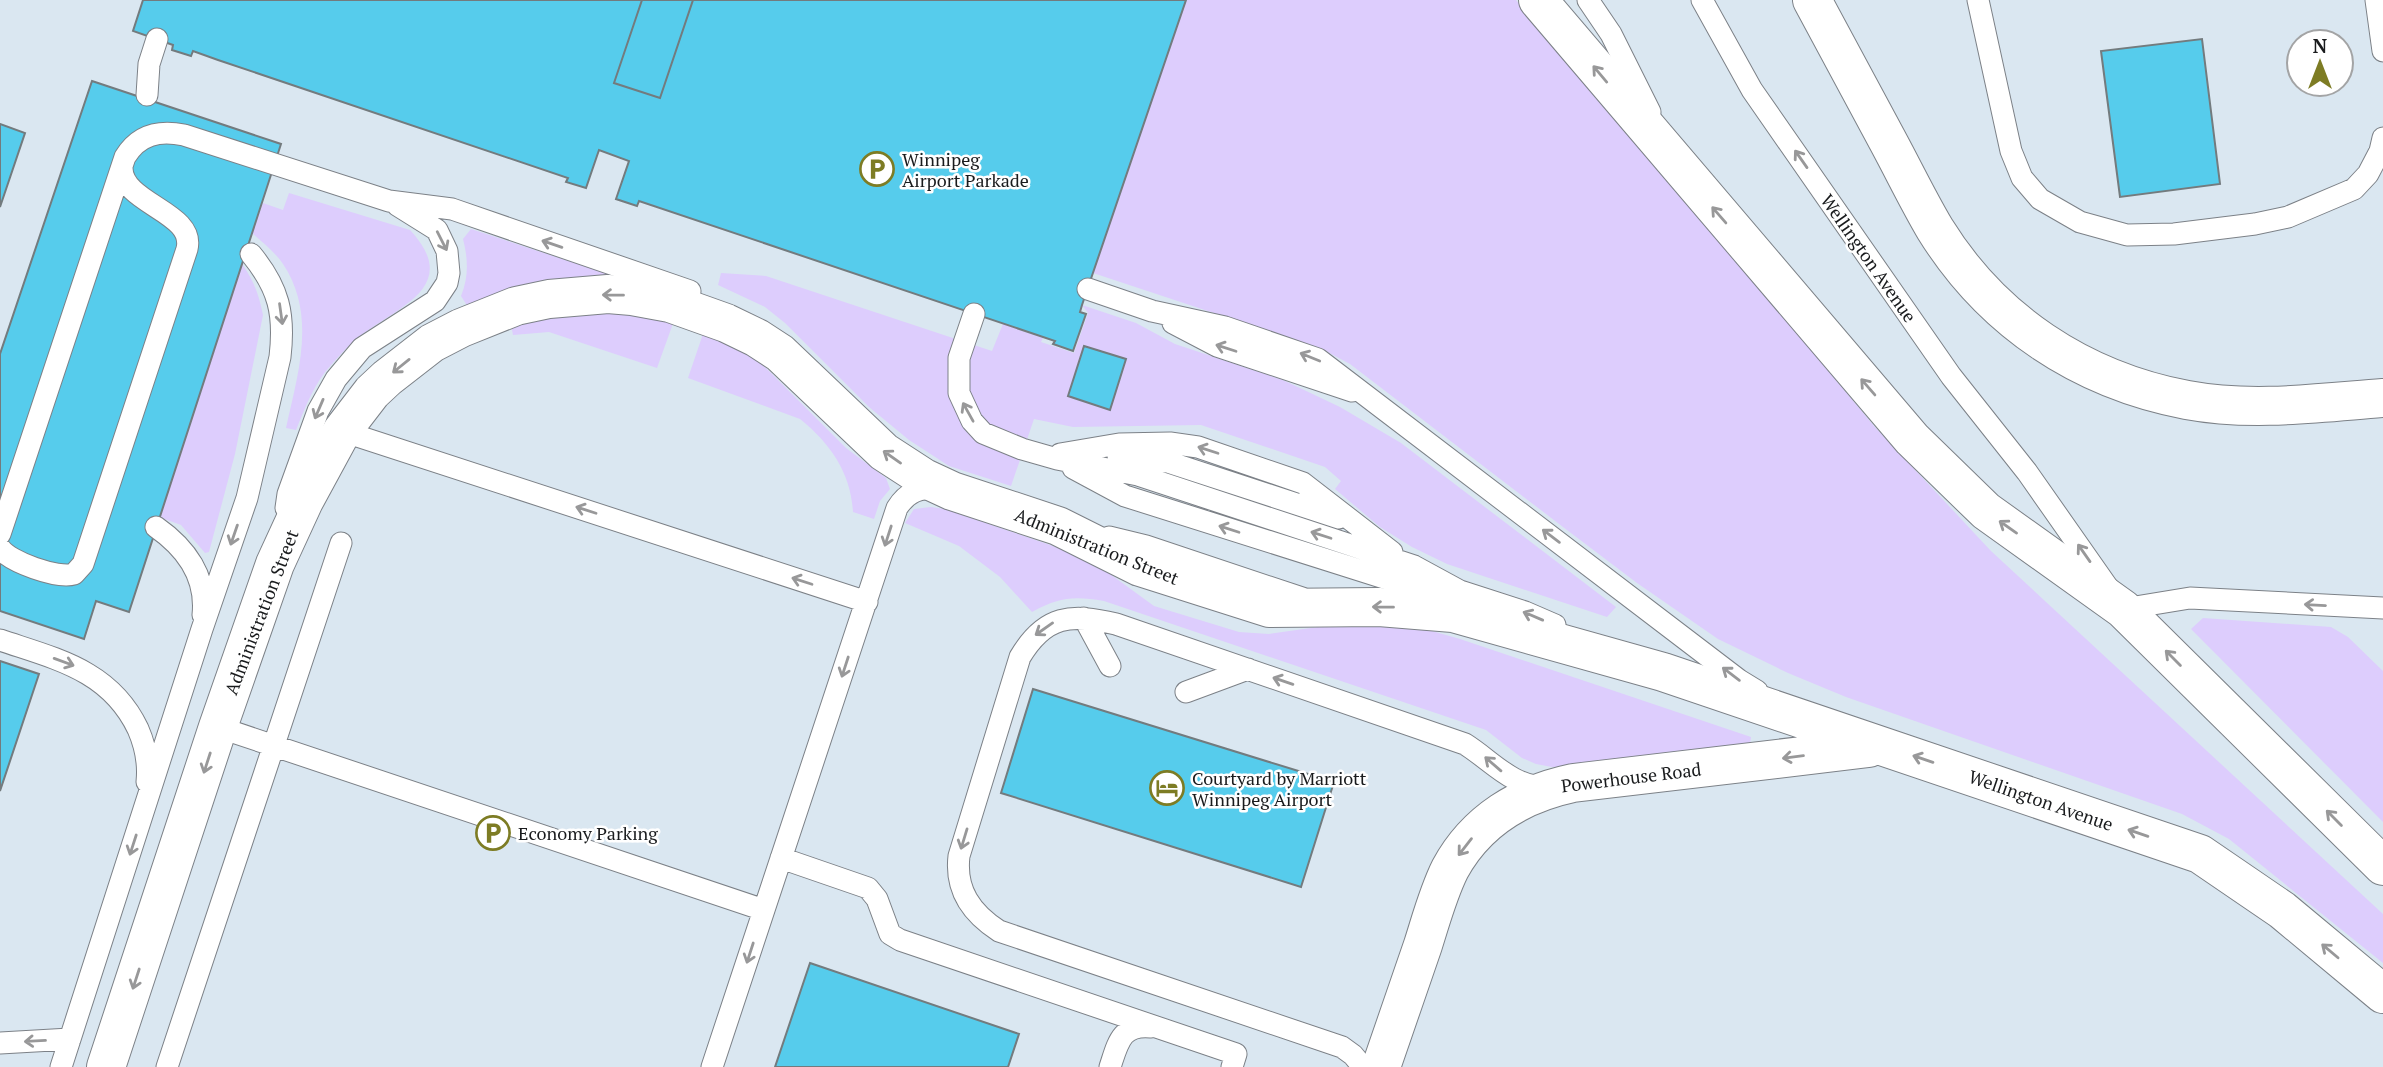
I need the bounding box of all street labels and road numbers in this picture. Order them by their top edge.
street label: Wellington Avenue [1816,189,1922,327]
street label: Administration Street [1011,502,1183,590]
street label: Administration Street [218,526,304,698]
street label: Powerhouse Road [1560,756,1702,798]
street label: Wellington Avenue [1966,764,2116,836]

